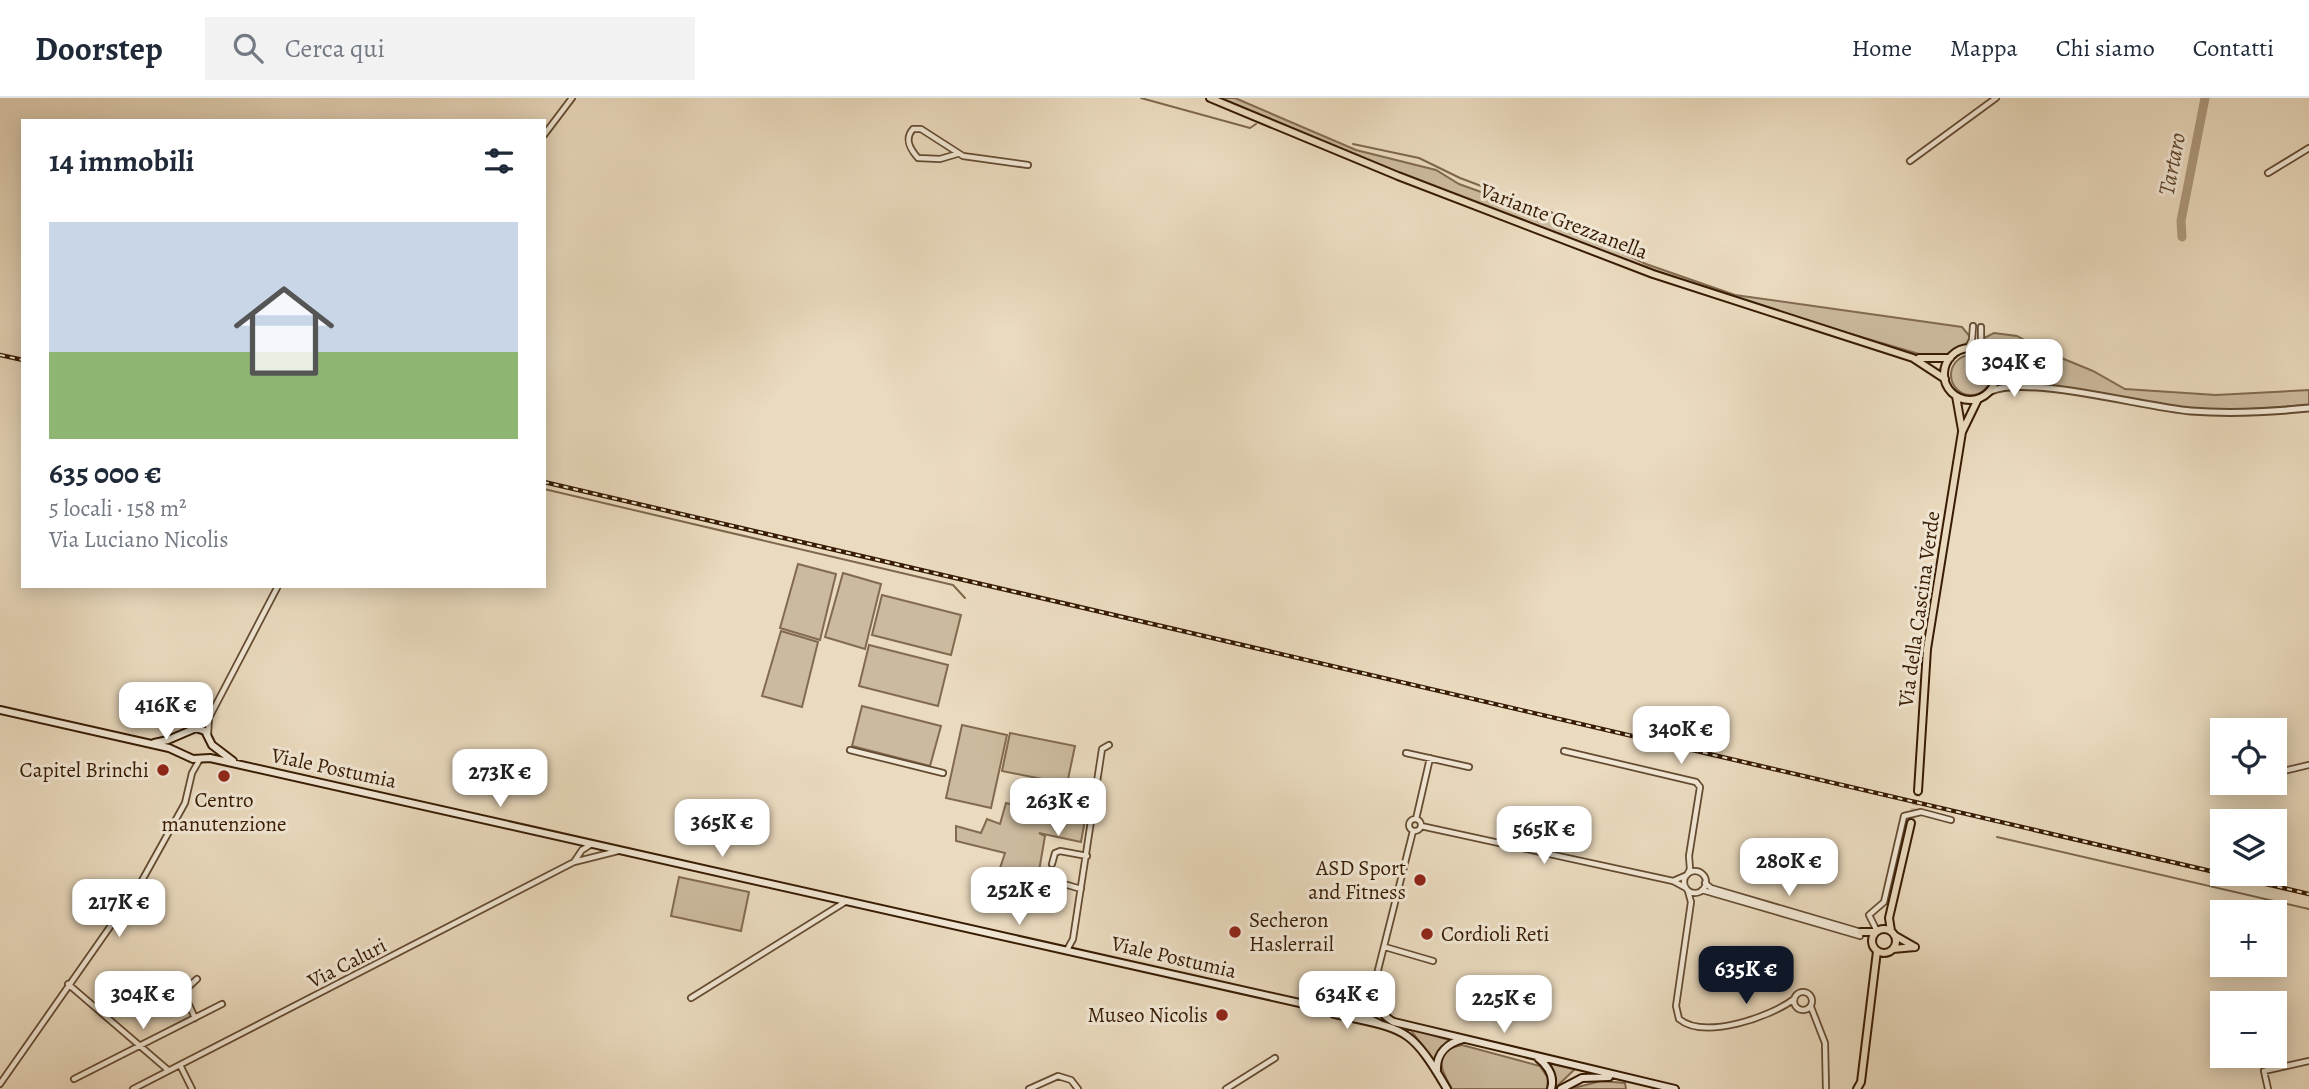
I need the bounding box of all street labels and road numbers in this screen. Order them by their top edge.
street label: Variante Grezzanella [1475,176,1652,266]
street label: Via della Cascina Verde [1891,509,1947,710]
street label: Viale Postumia [268,741,399,795]
street label: Viale Postumia [1108,929,1239,985]
street label: Via Caluri [302,931,391,995]

